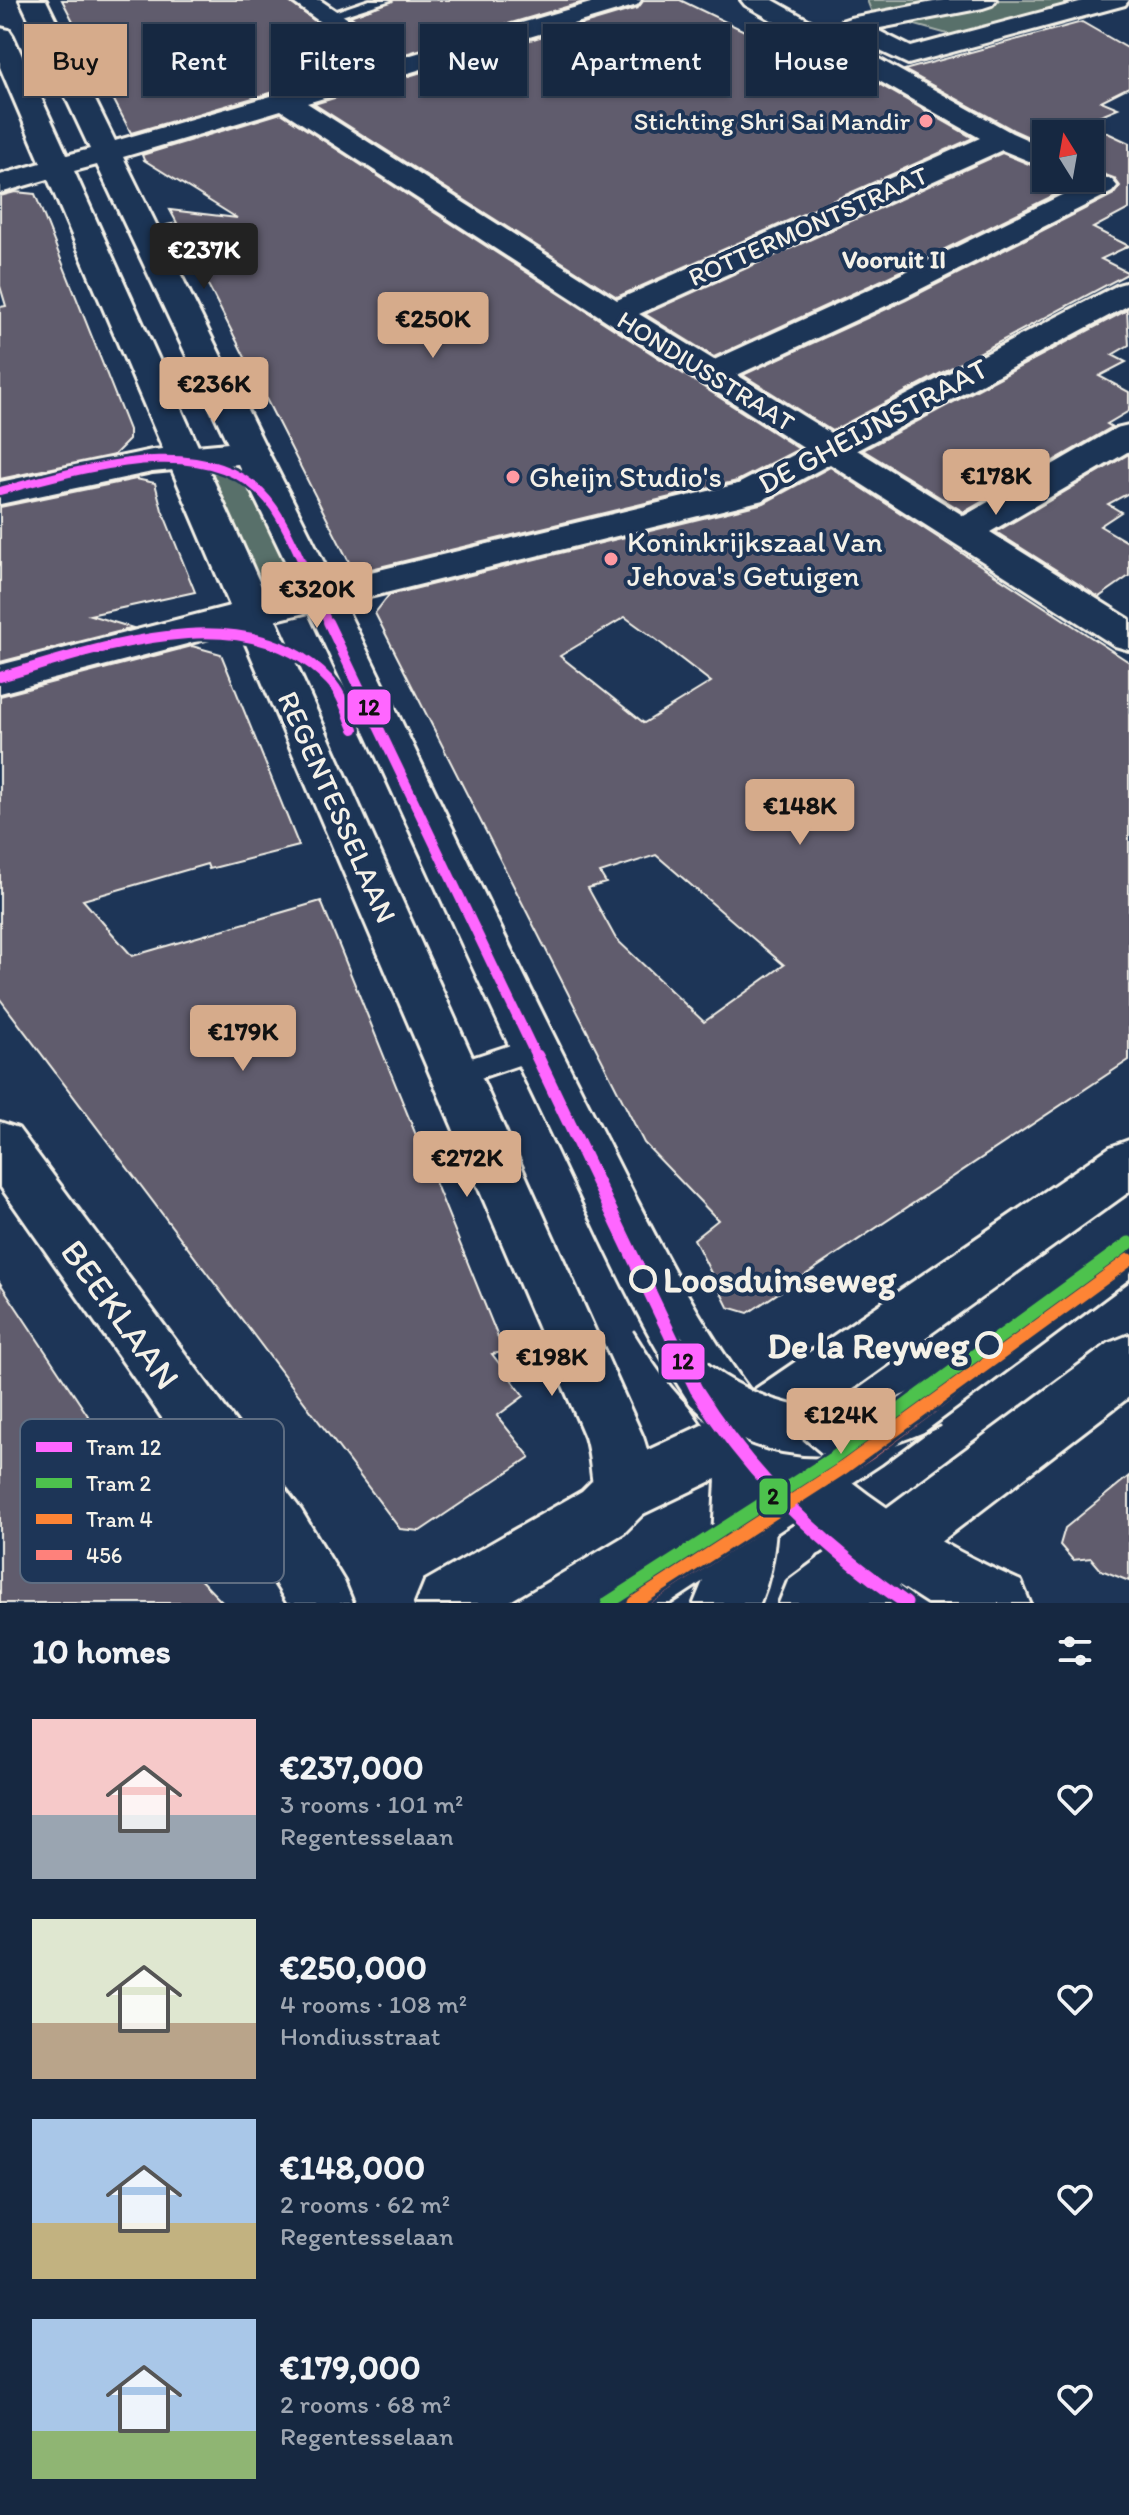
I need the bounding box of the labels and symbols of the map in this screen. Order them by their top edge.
place label: Stichting Shri Sai Mandir [634,105,911,137]
marker: Stichting Shri Sai Mandir [917,112,935,130]
north arrow [1032,120,1104,192]
street label: ROTTERMONTSTRAAT [683,159,933,293]
pin: €237K [148,223,260,291]
district label: Vooruit II [842,243,946,275]
pin: €250K [377,292,489,360]
street label: HONDIUSSTRAAT [611,304,801,439]
street label: DE GHEIJNSTRAAT [751,349,994,502]
pin: €236K [158,357,270,425]
pin: €178K [940,449,1052,517]
place label: Gheijn Studio's [529,458,722,495]
marker: Gheijn Studio's [504,468,522,486]
place label: Koninkrijkszaal Van Jehova's Getuigen [627,523,883,594]
marker: Koninkrijkszaal Van Jehova's Getuigen [602,550,620,568]
pin: €320K [261,562,373,630]
street label: REGENTESSELAAN [270,685,405,929]
line badge: 12 [346,688,392,726]
text: 12 [358,694,380,721]
pin: €148K [744,779,856,847]
pin: €179K [187,1005,299,1073]
pin: €272K [411,1131,523,1199]
street label: BEEKLAAN [52,1231,189,1397]
place label: Loosduinseweg [663,1258,897,1301]
marker: Loosduinseweg [630,1266,656,1292]
place label: De la Reyweg [767,1324,970,1367]
pin: €198K [496,1330,608,1398]
marker: De la Reyweg [976,1332,1002,1358]
line badge: 12 [660,1342,706,1381]
text: 12 [672,1348,694,1375]
pin: €124K [785,1388,897,1456]
legend [20,1419,284,1583]
text: Tram 12 [86,1434,162,1461]
text: Tram 2 [86,1470,152,1497]
line badge: 2 [758,1477,789,1516]
text: 2 [767,1483,779,1510]
text: Tram 4 [86,1506,153,1533]
text: 456 [86,1542,122,1569]

